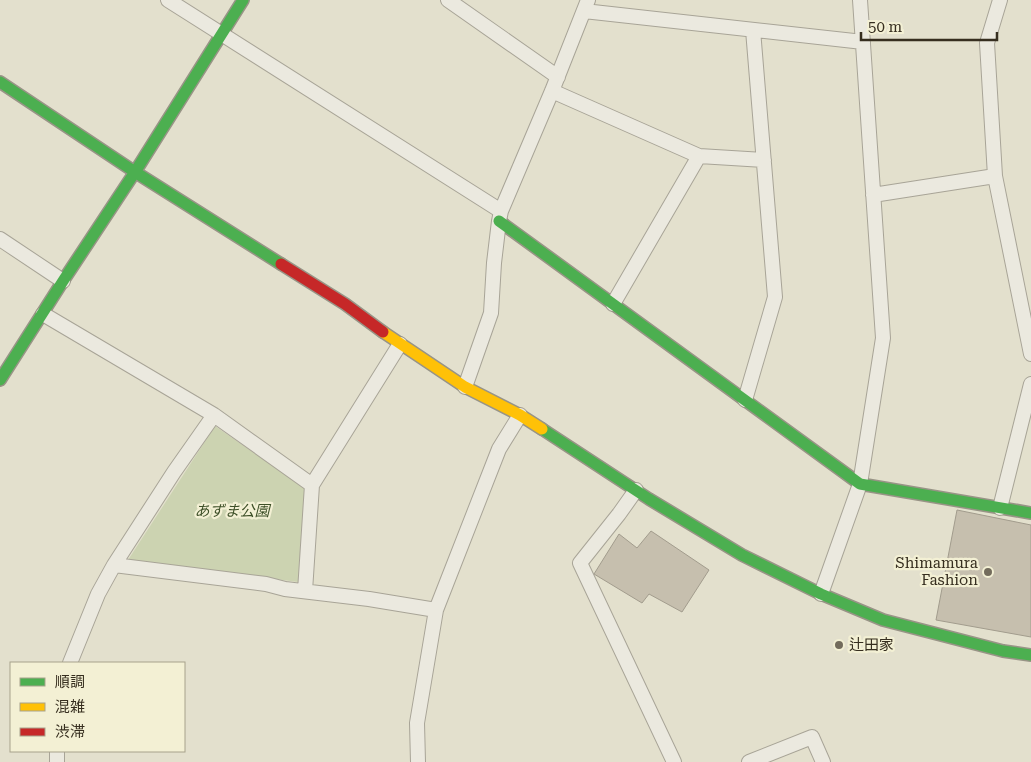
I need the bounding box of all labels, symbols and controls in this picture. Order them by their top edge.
scale bar [861,10,997,42]
text: 50 m [868,18,903,36]
park label: あずま公園 [194,502,271,520]
place label: Shimamura Fashion [895,554,978,589]
marker: Shimamura Fashion [982,566,994,578]
place label: 辻田家 [849,636,894,654]
marker: 辻田家 [833,639,845,651]
legend [10,662,185,752]
text: 順調 [55,673,85,691]
text: 混雑 [55,698,85,716]
text: 渋滞 [55,723,85,741]

